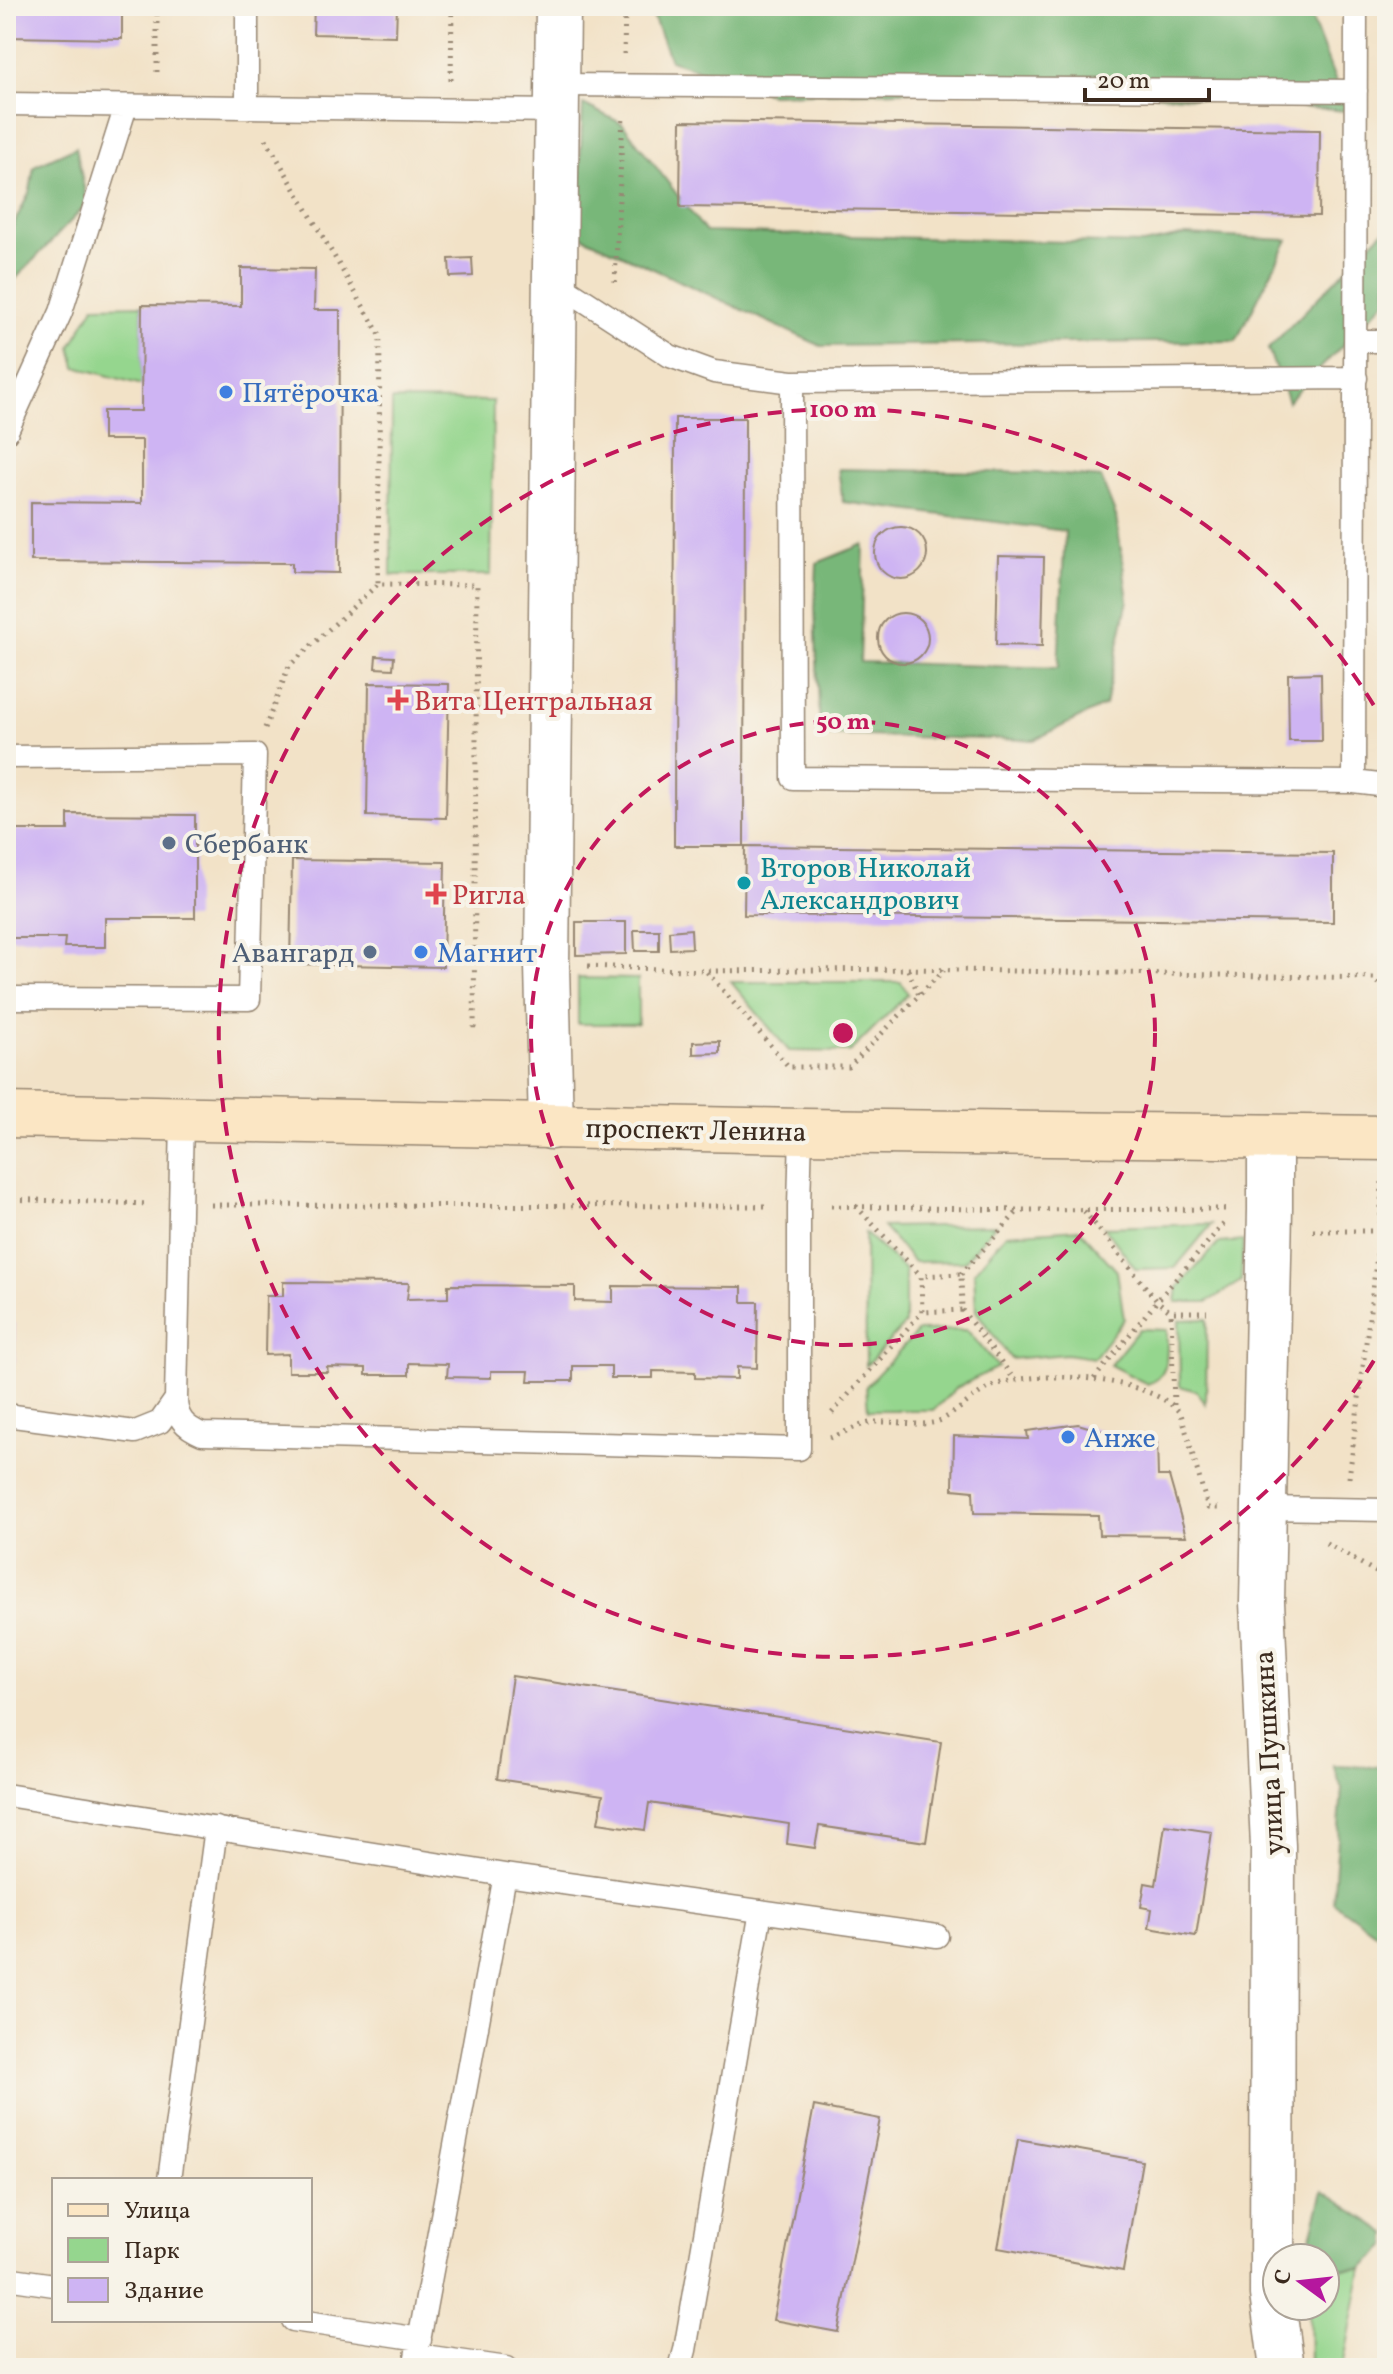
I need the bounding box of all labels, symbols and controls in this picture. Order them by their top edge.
scale bar [1085,52,1209,102]
text: 20 m [1097,65,1150,99]
place label: Пятёрочка [242,375,379,414]
marker: Пятёрочка [217,383,235,401]
text: 100 m [809,394,877,428]
place label: Вита Центральная [414,683,653,722]
marker: Вита Центральная [389,691,407,709]
text: 50 m [816,706,870,740]
place label: Сбербанк [185,826,308,865]
marker: Сбербанк [160,834,178,852]
place label: Второв Николай Александрович [760,850,971,921]
marker: Второв Николай Александрович [735,874,753,892]
place label: Ригла [452,877,526,916]
marker: Ригла [427,885,445,903]
place label: Авангард [232,935,354,974]
place label: Магнит [437,935,537,974]
marker: Авангард [361,943,379,961]
marker: Магнит [412,943,430,961]
centre of rings [829,1019,857,1047]
street label: проспект Ленина [585,1110,807,1153]
place label: Анже [1084,1420,1156,1459]
marker: Анже [1059,1428,1077,1446]
street label: улица Пушкина [1246,1650,1295,1856]
legend [52,2178,312,2322]
text: Улица [124,2195,191,2229]
text: Парк [124,2235,180,2269]
north arrow [1261,2242,1341,2322]
text: С [1267,2267,1301,2288]
text: Здание [124,2275,204,2309]

